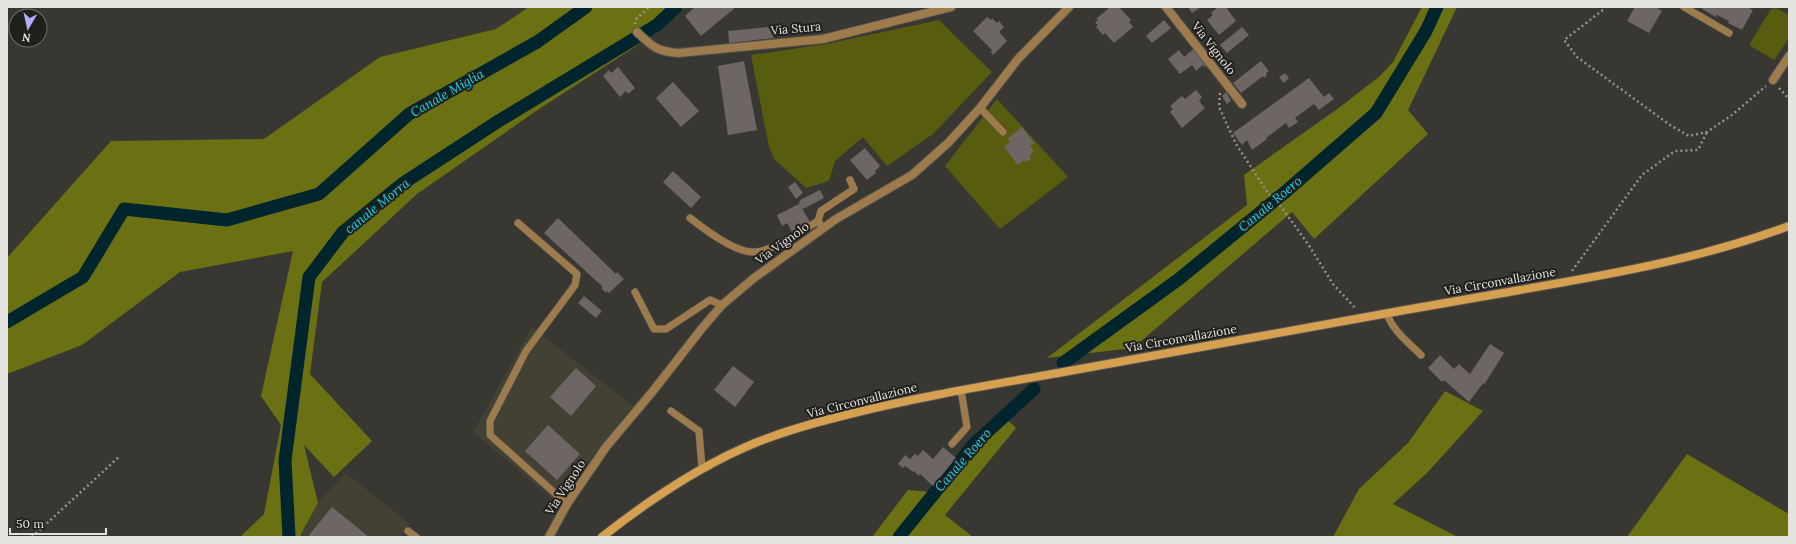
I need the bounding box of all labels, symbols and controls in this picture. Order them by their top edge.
north arrow [8,8,48,48]
street label: Via Stura [769,18,822,38]
street label: Via Vignolo [1188,18,1239,77]
text: N [21,30,32,45]
water label: Canale Miglia [407,65,488,121]
water label: Canale Roero [1235,172,1306,236]
water label: canale Morra [341,174,414,237]
street label: Via Vignolo [751,219,812,268]
street label: Via Circonvallazione [1442,264,1557,298]
street label: Via Circonvallazione [1123,321,1238,355]
street label: Via Circonvallazione [804,379,919,421]
water label: Canale Roero [931,425,995,495]
street label: Via Vignolo [541,457,588,518]
scale bar [10,510,106,536]
text: 50 m [16,516,44,531]

